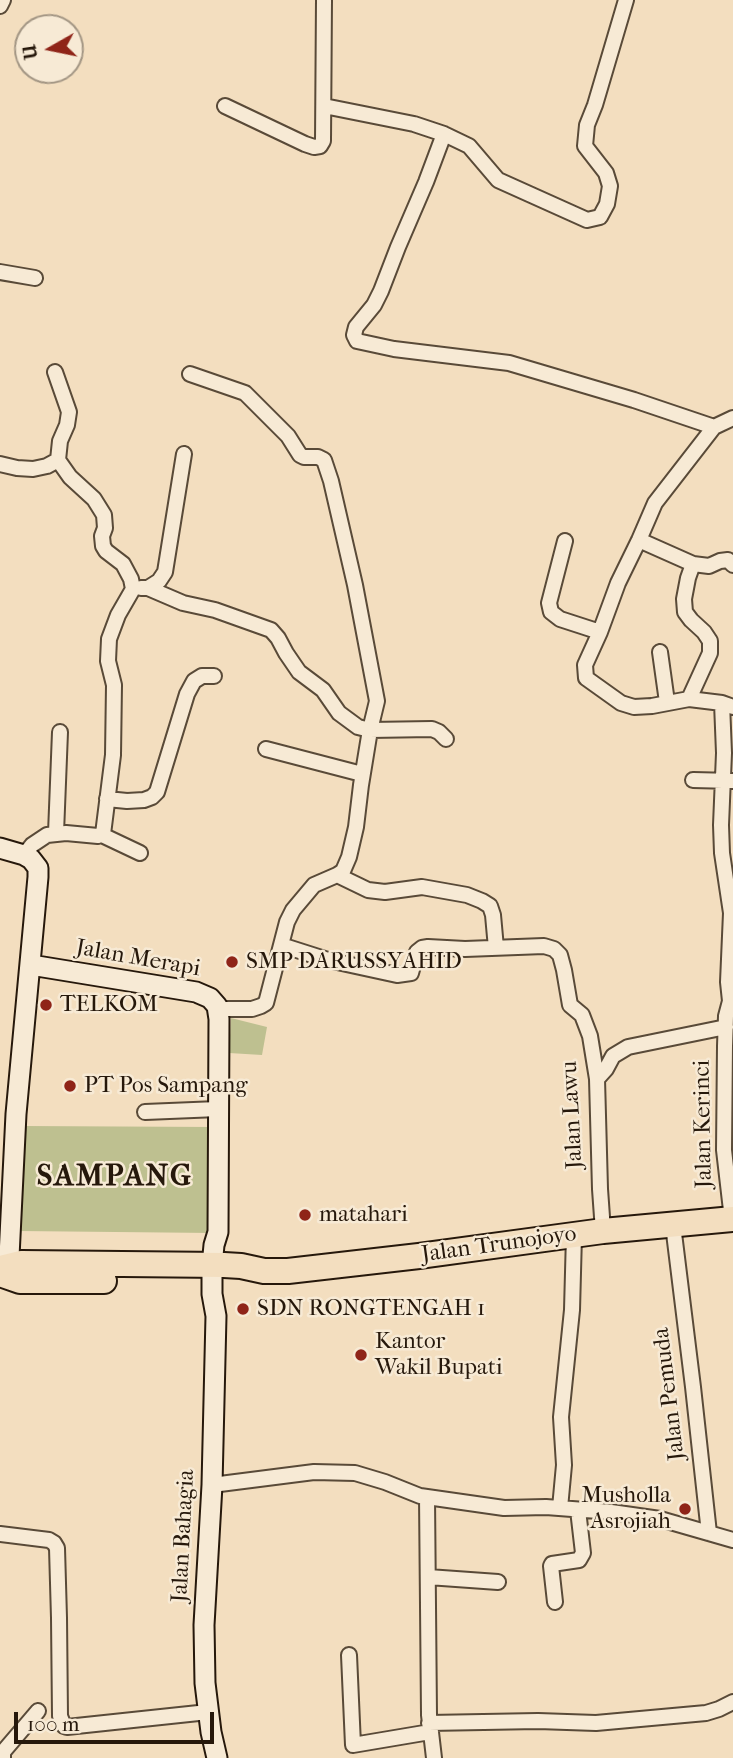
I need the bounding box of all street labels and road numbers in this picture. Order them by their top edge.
street label: Jalan Merapi [74,934,202,984]
street label: Jalan Kerinci [689,1059,719,1189]
street label: Jalan Lawu [556,1060,590,1170]
street label: Jalan Trunojoyo [420,1220,578,1270]
street label: Jalan Pemuda [648,1326,692,1462]
street label: Jalan Bahagia [167,1469,201,1603]

